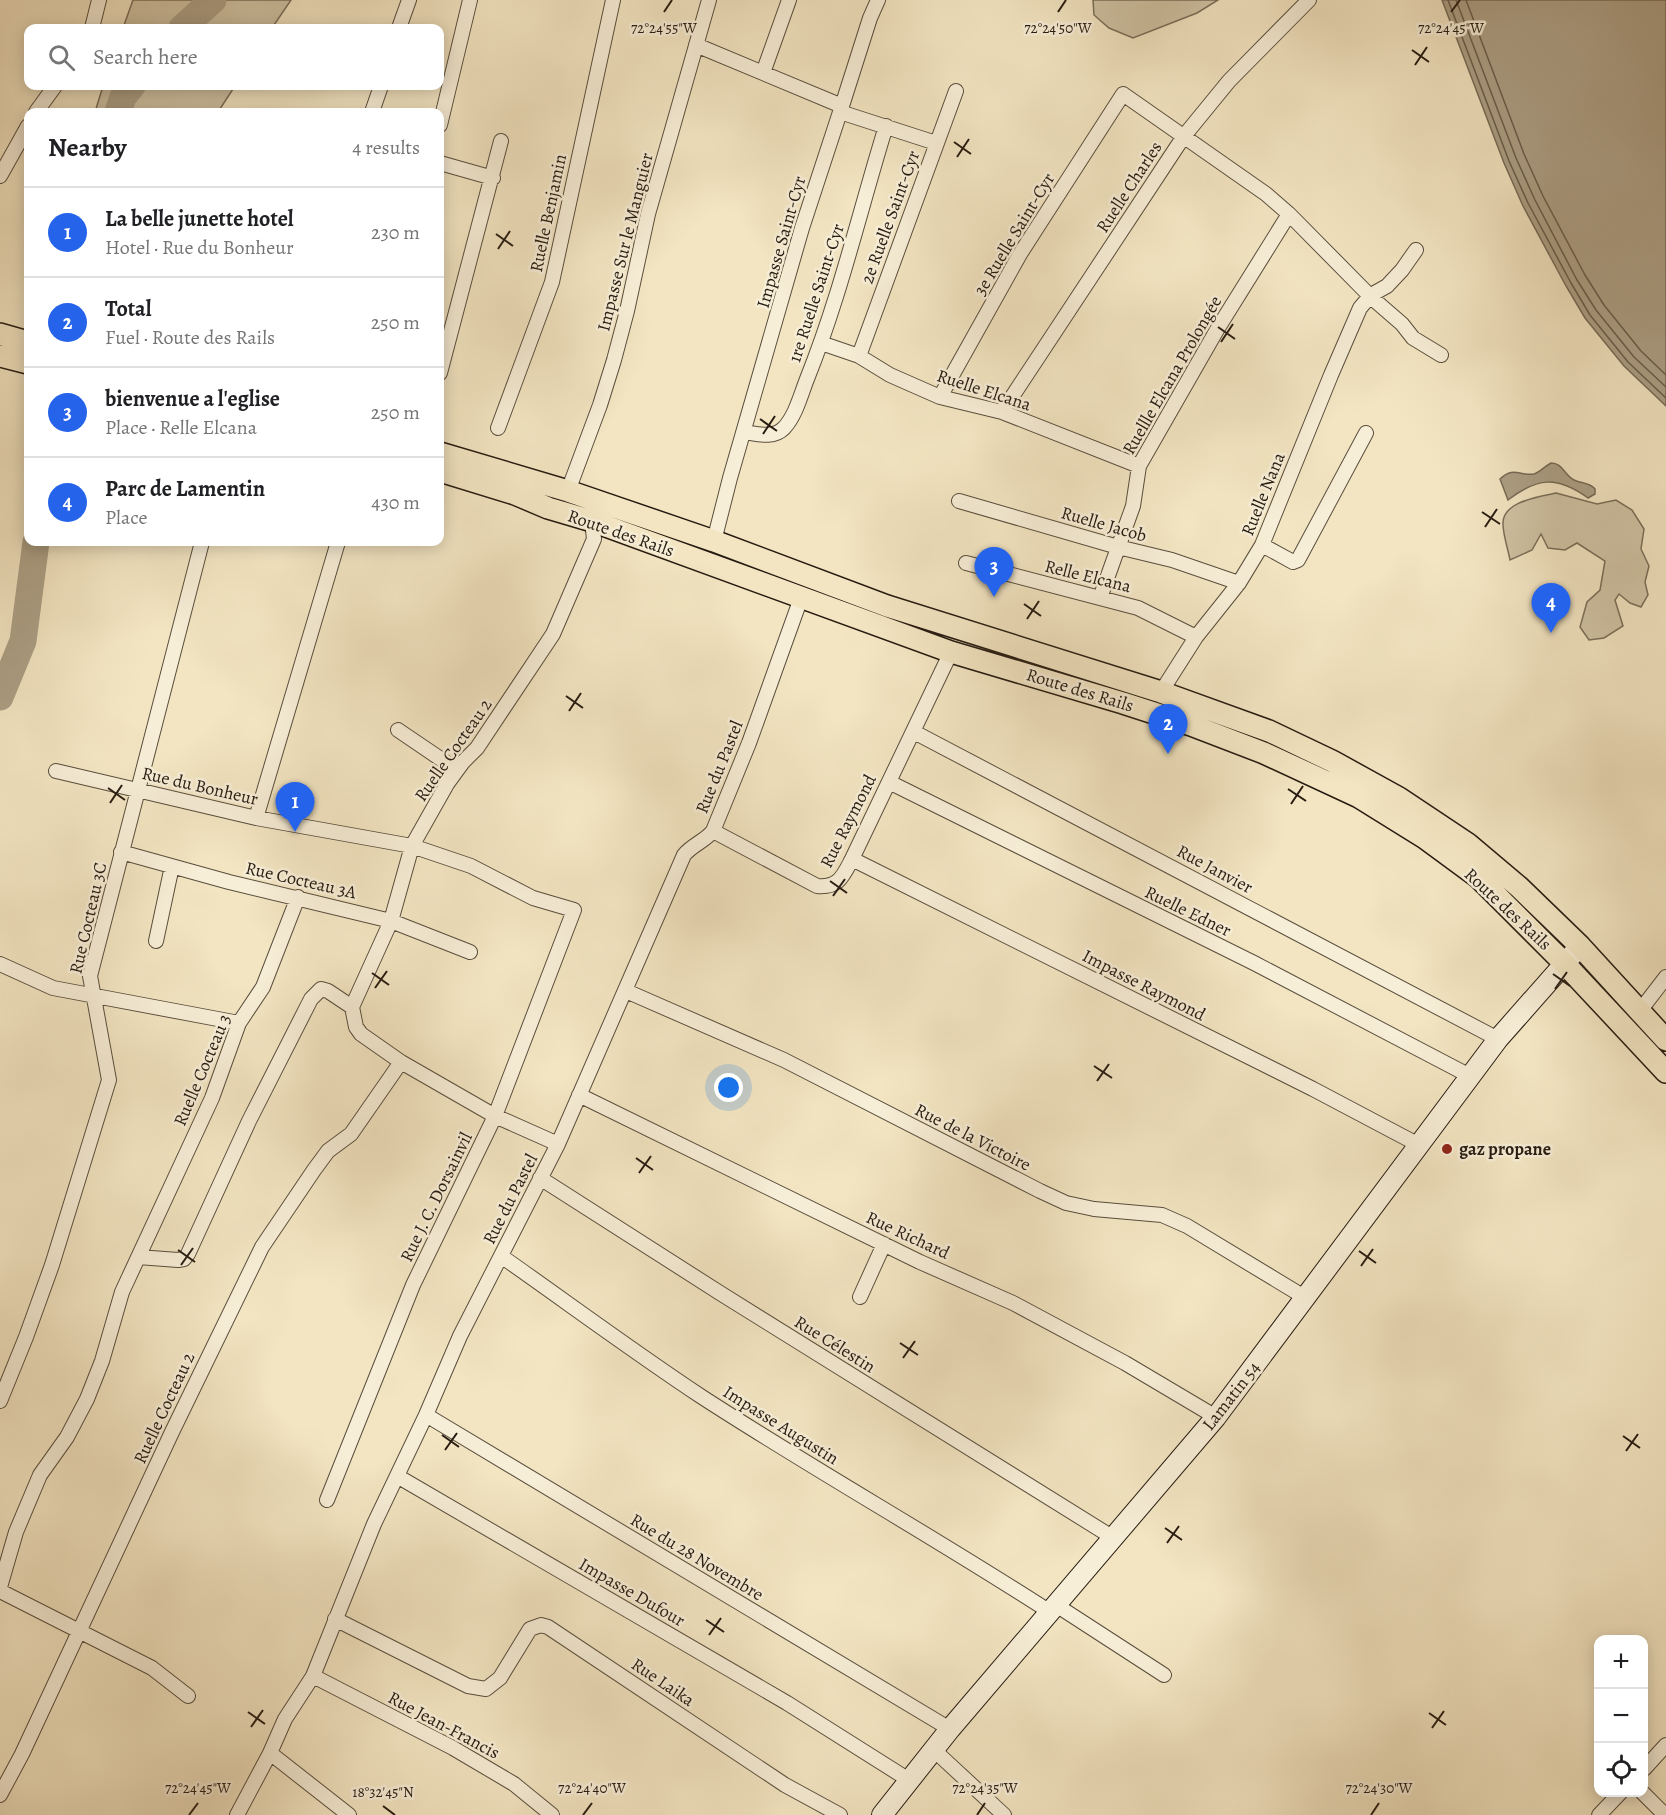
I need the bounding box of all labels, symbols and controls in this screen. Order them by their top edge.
text: 72°24'55"W [631,18,697,38]
text: 72°24'50"W [1024,18,1092,38]
text: 72°24'45"W [1418,18,1484,38]
search box [24,24,444,90]
icon: search [45,41,78,74]
text: Search here [93,42,198,72]
text: Nearby [48,130,127,165]
text: 4 results [352,134,420,161]
street label: Ruelle Charles [1090,137,1168,237]
street label: 2e Ruelle Saint-Cyr [855,147,925,287]
street label: Impasse Sur le Manguier [591,150,659,334]
street label: Ruelle Benjamin [524,152,572,274]
street label: 3e Ruelle Saint-Cyr [968,168,1060,300]
street label: Impasse Saint-Cyr [751,173,811,311]
text: La belle junette hotel [105,204,294,234]
text: 1 [64,219,71,246]
text: 230 m [371,219,420,246]
street label: 1re Ruelle Saint-Cyr [782,220,850,365]
text: Hotel · Rue du Bonheur [105,234,294,261]
street label: Ruellle Elcana Prolongée [1117,291,1227,459]
text: Total [105,294,152,324]
text: 2 [63,309,72,336]
text: 250 m [371,309,420,336]
text: Fuel · Route des Rails [105,324,275,351]
street label: Ruelle Elcana [934,363,1035,417]
text: bienvenue a l'eglise [105,384,280,414]
text: 3 [63,399,72,426]
text: 250 m [371,399,420,426]
text: Place · Relle Elcana [105,414,257,441]
street label: Ruelle Nana [1235,448,1291,539]
text: Parc de Lamentin [105,474,265,504]
text: 4 [63,489,72,516]
text: 430 m [371,489,420,516]
street label: Ruelle Jacob [1058,500,1150,548]
text: Place [105,504,147,531]
street label: Route des Rails [565,504,677,562]
pin: 3 [974,548,1014,597]
street label: Relle Elcana [1042,554,1134,598]
pin: 4 [1532,584,1570,633]
street label: Route des Rails [1023,662,1137,718]
street label: Ruelle Cocteau 2 [409,693,498,806]
pin: 2 [1148,704,1188,754]
street label: Rue du Pastel [689,716,749,817]
street label: Rue du Bonheur [140,761,261,811]
street label: Rue Raymond [814,770,882,872]
pin: 1 [276,782,314,832]
street label: Rue Janvier [1173,839,1257,899]
street label: Rue Cocteau 3A [243,856,359,905]
street label: Rue Cocteau 3C [64,860,112,976]
street label: Route des Rails [1459,862,1557,956]
street label: Ruelle Edner [1141,880,1235,942]
street label: Impasse Raymond [1078,944,1210,1027]
street label: Ruelle Cocteau 3 [168,1010,236,1130]
your location [714,1073,743,1102]
street label: Rue de la Victoire [911,1097,1035,1177]
street label: Rue J. C. Dorsainvil [394,1128,478,1266]
place label: gaz propane [1459,1137,1551,1161]
marker: gaz propane [1440,1142,1454,1156]
street label: Rue du Pastel [477,1149,543,1248]
street label: Rue Richard [862,1205,954,1265]
street label: Rue Célestin [790,1310,880,1378]
street label: Ruelle Cocteau 2 [128,1348,201,1468]
street label: Lamatin 54 [1197,1357,1265,1435]
street label: Impasse Augustin [719,1380,843,1470]
street label: Rue du 28 Novembre [626,1508,768,1606]
street label: Impasse Dufour [575,1552,690,1632]
map controls [1594,1635,1648,1797]
button: + [1594,1635,1648,1689]
street label: Rue Laika [627,1652,700,1712]
street label: Rue Jean-Francis [384,1685,504,1765]
button: − [1594,1689,1648,1743]
button: locate [1594,1743,1648,1797]
text: 72°24'45"W [165,1778,231,1798]
text: 72°24'40"W [558,1778,626,1798]
text: 72°24'35"W [952,1778,1018,1798]
text: 72°24'30"W [1345,1778,1413,1798]
text: 18°32'45"N [352,1782,414,1802]

